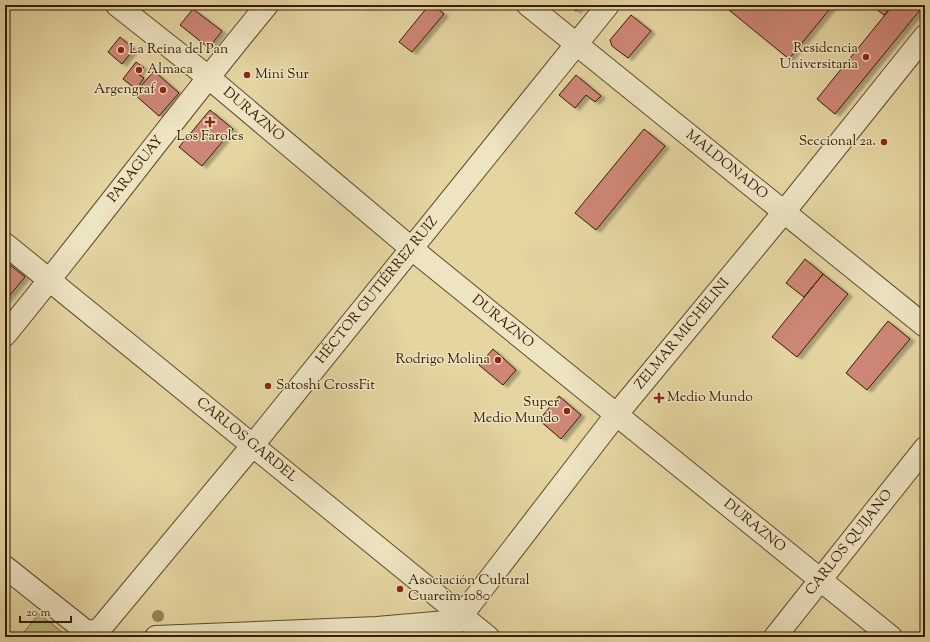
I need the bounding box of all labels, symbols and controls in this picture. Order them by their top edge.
place label: Residencia Universitaria [780,39,859,75]
place label: La Reina del Pan [129,40,228,60]
marker: La Reina del Pan [116,45,126,55]
marker: Residencia Universitaria [861,52,871,62]
place label: Almaca [147,60,193,80]
marker: Almaca [134,65,144,75]
place label: Mini Sur [255,65,309,85]
marker: Mini Sur [242,70,252,80]
place label: Argengraf [94,80,156,100]
street label: DURAZNO [218,83,288,147]
marker: Argengraf [158,85,168,95]
marker: Los Faroles [205,117,215,127]
street label: MALDONADO [681,126,772,205]
place label: Los Faroles [176,127,244,147]
street label: PARAGUAY [103,132,169,207]
place label: Seccional 2a. [799,132,876,152]
marker: Seccional 2a. [879,137,889,147]
street label: HÉCTOR GUTIÉRREZ RUIZ [312,213,443,369]
street label: ZELMAR MICHELINI [631,274,735,394]
street label: DURAZNO [467,291,538,353]
place label: Rodrigo Molina [396,350,491,370]
marker: Rodrigo Molina [493,355,503,365]
place label: Satoshi CrossFit [276,376,375,396]
marker: Satoshi CrossFit [263,381,273,391]
place label: Medio Mundo [667,388,753,408]
street label: CARLOS GARDEL [192,393,301,488]
place label: Super Medio Mundo [473,393,560,429]
marker: Medio Mundo [654,393,664,403]
marker: Super Medio Mundo [562,406,572,416]
street label: CARLOS QUIJANO [801,486,898,600]
street label: DURAZNO [719,495,789,557]
place label: Asociación Cultural Cuareim 1080 [408,571,530,607]
marker: Asociación Cultural Cuareim 1080 [395,584,405,594]
scale bar [20,598,71,624]
text: 20 m [26,604,51,622]

